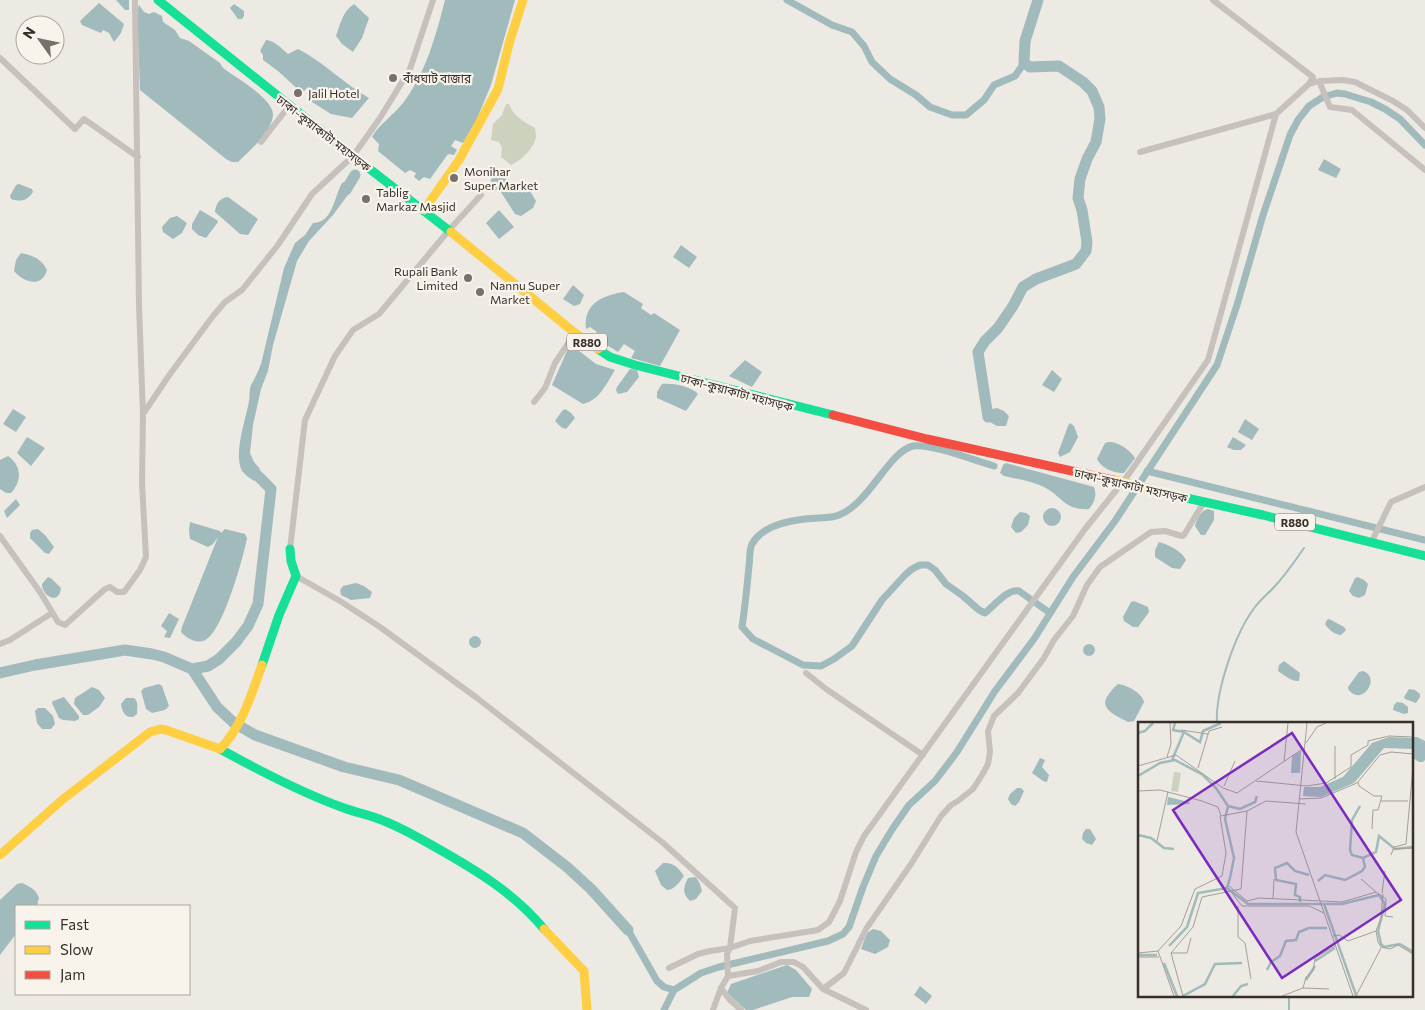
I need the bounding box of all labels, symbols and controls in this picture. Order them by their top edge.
north arrow [15,15,65,65]
text: N [19,24,39,42]
place label: বাঁধঘাট বাজার [402,71,472,85]
marker: বাঁধঘাট বাজার [387,72,399,84]
place label: Jalil Hotel [308,86,360,101]
marker: Jalil Hotel [292,87,304,99]
street label: ঢাকা-কুয়াকাটা মহাসড়ক [272,91,374,176]
place label: Monihar Super Market [464,164,538,192]
marker: Monihar Super Market [448,172,460,184]
place label: Tablig Markaz Masjid [376,185,456,213]
marker: Tablig Markaz Masjid [360,193,372,205]
place label: Rupali Bank Limited [394,264,458,292]
marker: Rupali Bank Limited [462,272,474,284]
place label: Nannu Super Market [490,278,560,306]
marker: Nannu Super Market [474,286,486,298]
road number: R880 [567,334,607,351]
street label: ঢাকা-কুয়াকাটা মহাসড়ক [678,370,795,416]
street label: ঢাকা-কুয়াকাটা মহাসড়ক [1072,465,1189,507]
road number: R880 [1275,514,1315,530]
inset map [1138,722,1412,998]
legend [15,905,190,995]
text: Fast [60,915,89,933]
text: Slow [60,940,93,958]
text: Jam [60,965,85,983]

